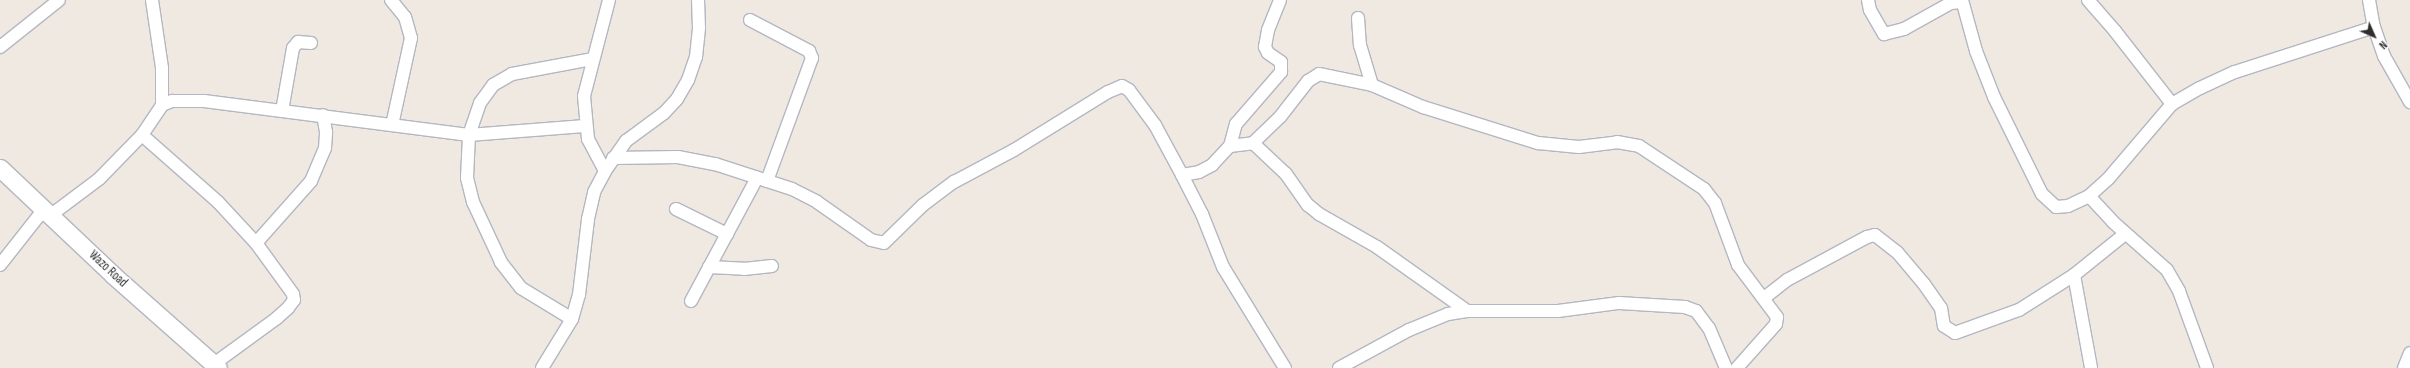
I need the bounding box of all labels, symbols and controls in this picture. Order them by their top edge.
north arrow [2354,16,2394,56]
text: N [2376,38,2390,52]
street label: Wazo Road [86,247,130,291]

